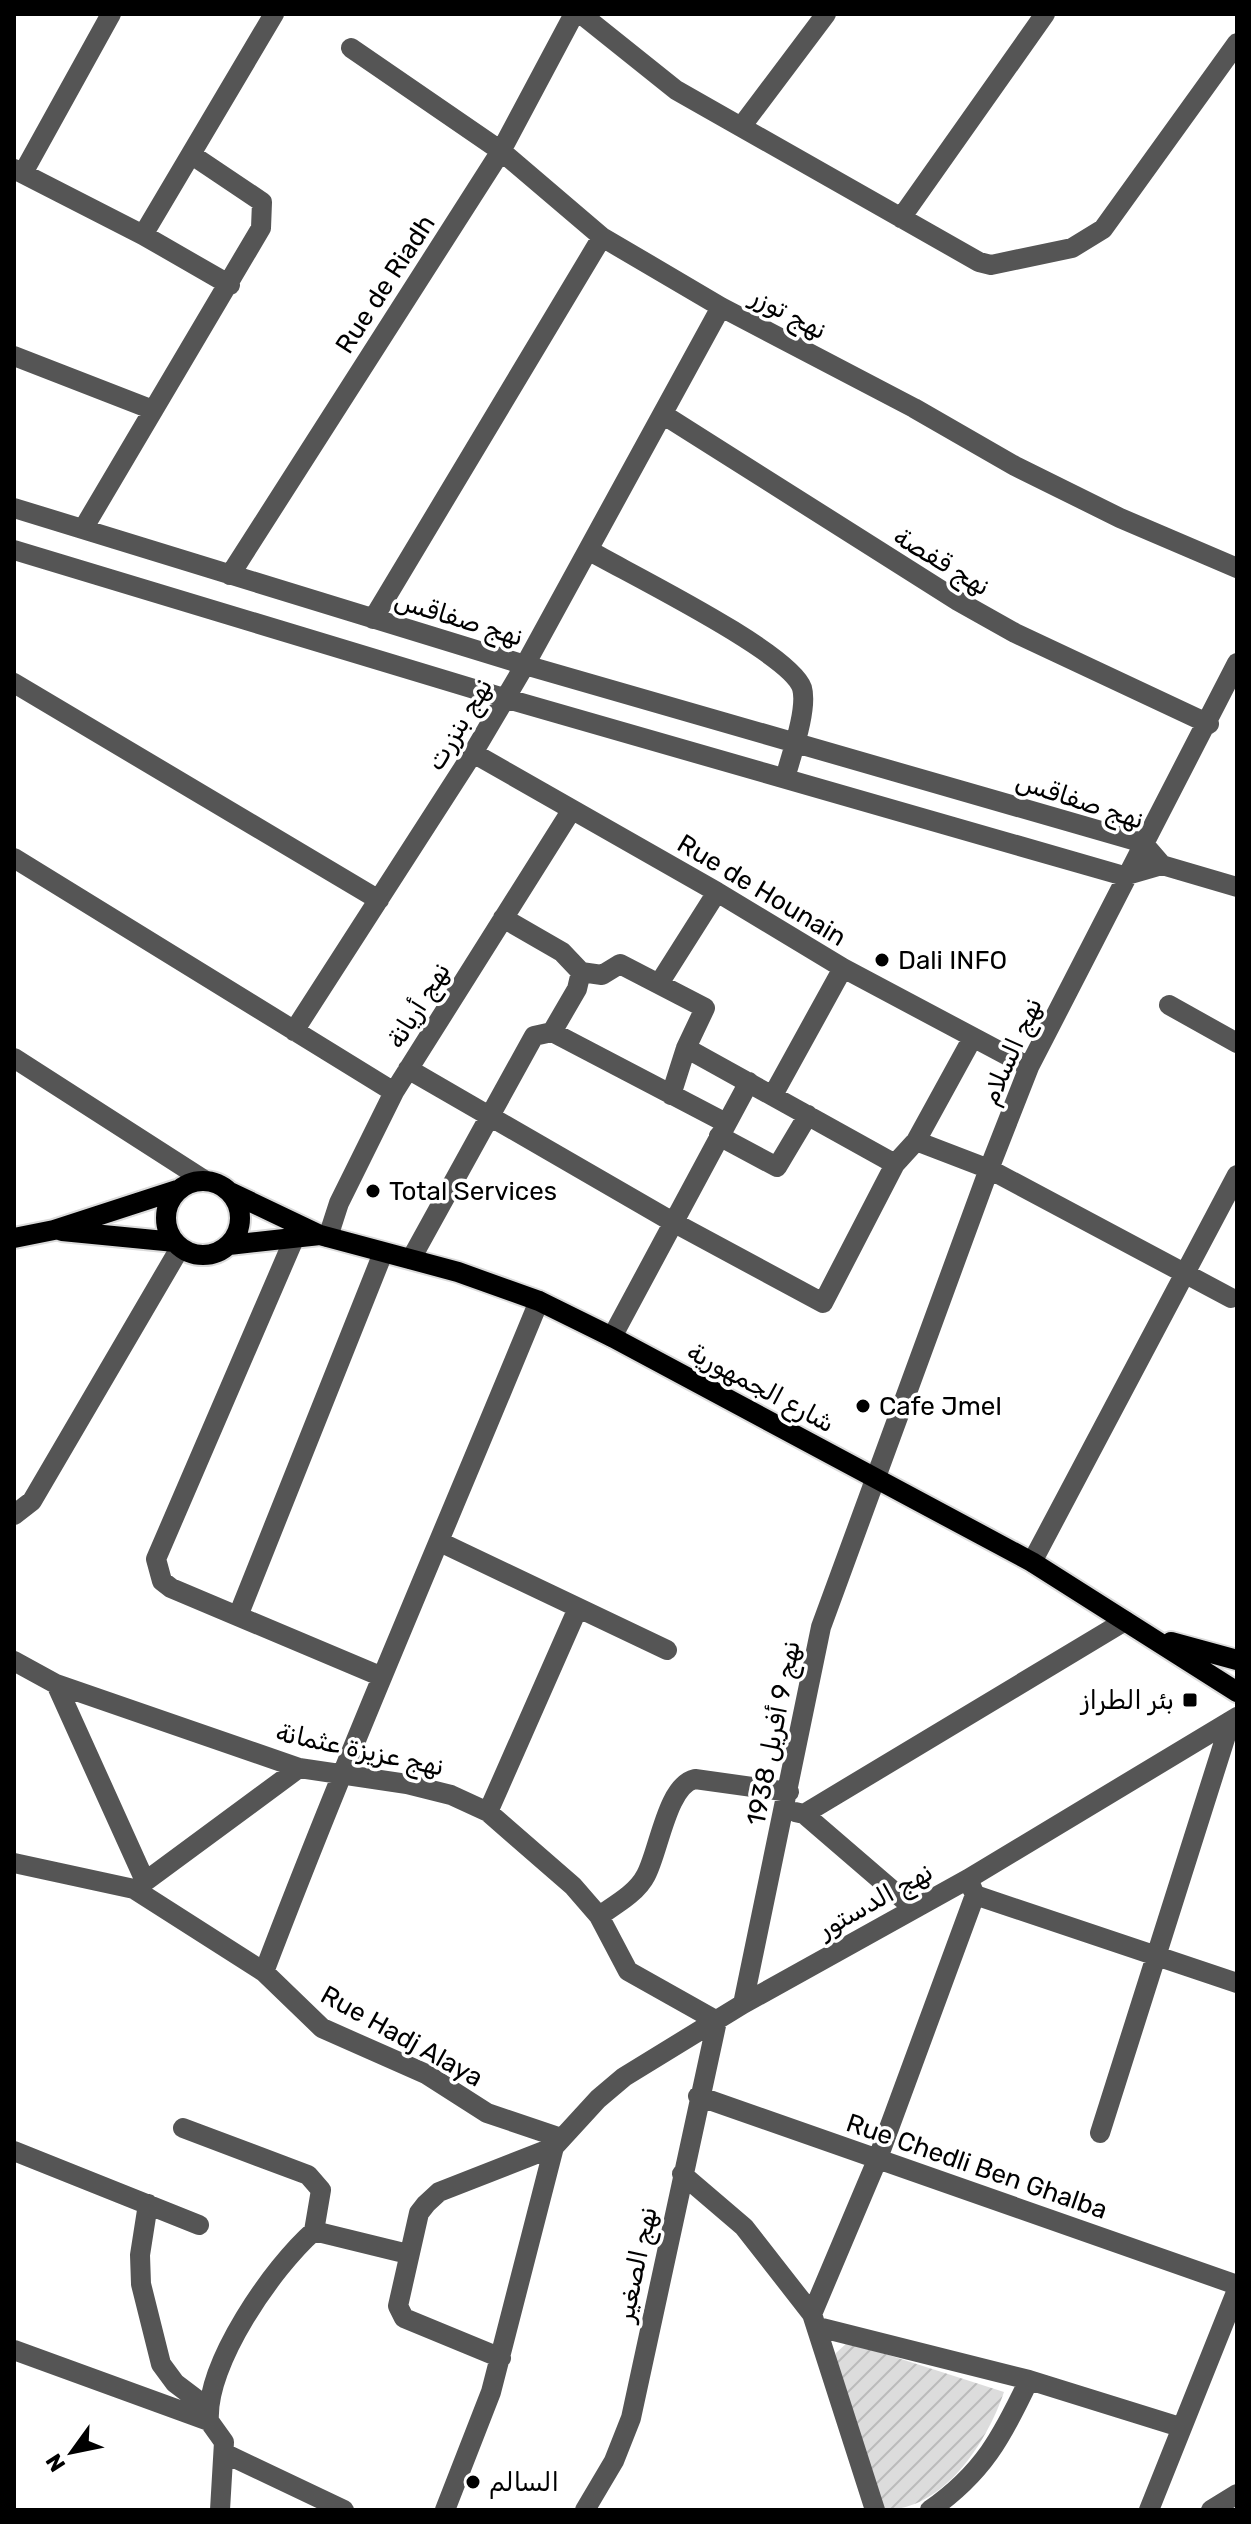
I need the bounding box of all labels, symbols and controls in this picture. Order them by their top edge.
street label: Rue de Riadh [329,209,442,359]
street label: نهج توزر [743,280,832,348]
street label: نهج قفصة [887,521,996,604]
street label: نهج صفاقس [390,584,527,655]
street label: نهج بنزرت [420,672,501,777]
street label: نهج صفاقس [1011,765,1148,838]
street label: Rue de Hounain [672,828,852,953]
place label: Dali INFO [898,945,1007,976]
marker: Dali INFO [873,951,891,969]
street label: نهج أريانة [380,957,459,1055]
street label: نهج السلام [974,993,1051,1110]
place label: Total Services [389,1176,557,1207]
marker: Total Services [364,1182,382,1200]
street label: شارع الجمهورية [681,1336,840,1441]
place label: Cafe Jmel [879,1391,1002,1422]
marker: Cafe Jmel [854,1397,872,1415]
street label: نهج 9 أفريل 1938 [740,1638,809,1828]
place label: بئر الطراز [1079,1685,1174,1716]
marker: بئر الطراز [1181,1691,1199,1709]
street label: نهج عزيزة عثمانة [273,1717,447,1784]
street label: نهج الدستور [811,1856,939,1947]
street label: Rue Hadj Alaya [315,1979,488,2094]
street label: Rue Chedli Ben Ghalba [842,2107,1111,2226]
street label: نهج الصغير [609,2204,666,2327]
north arrow [32,2412,112,2492]
text: N [40,2449,71,2477]
place label: السالم [489,2467,559,2499]
marker: السالم [464,2473,482,2491]

